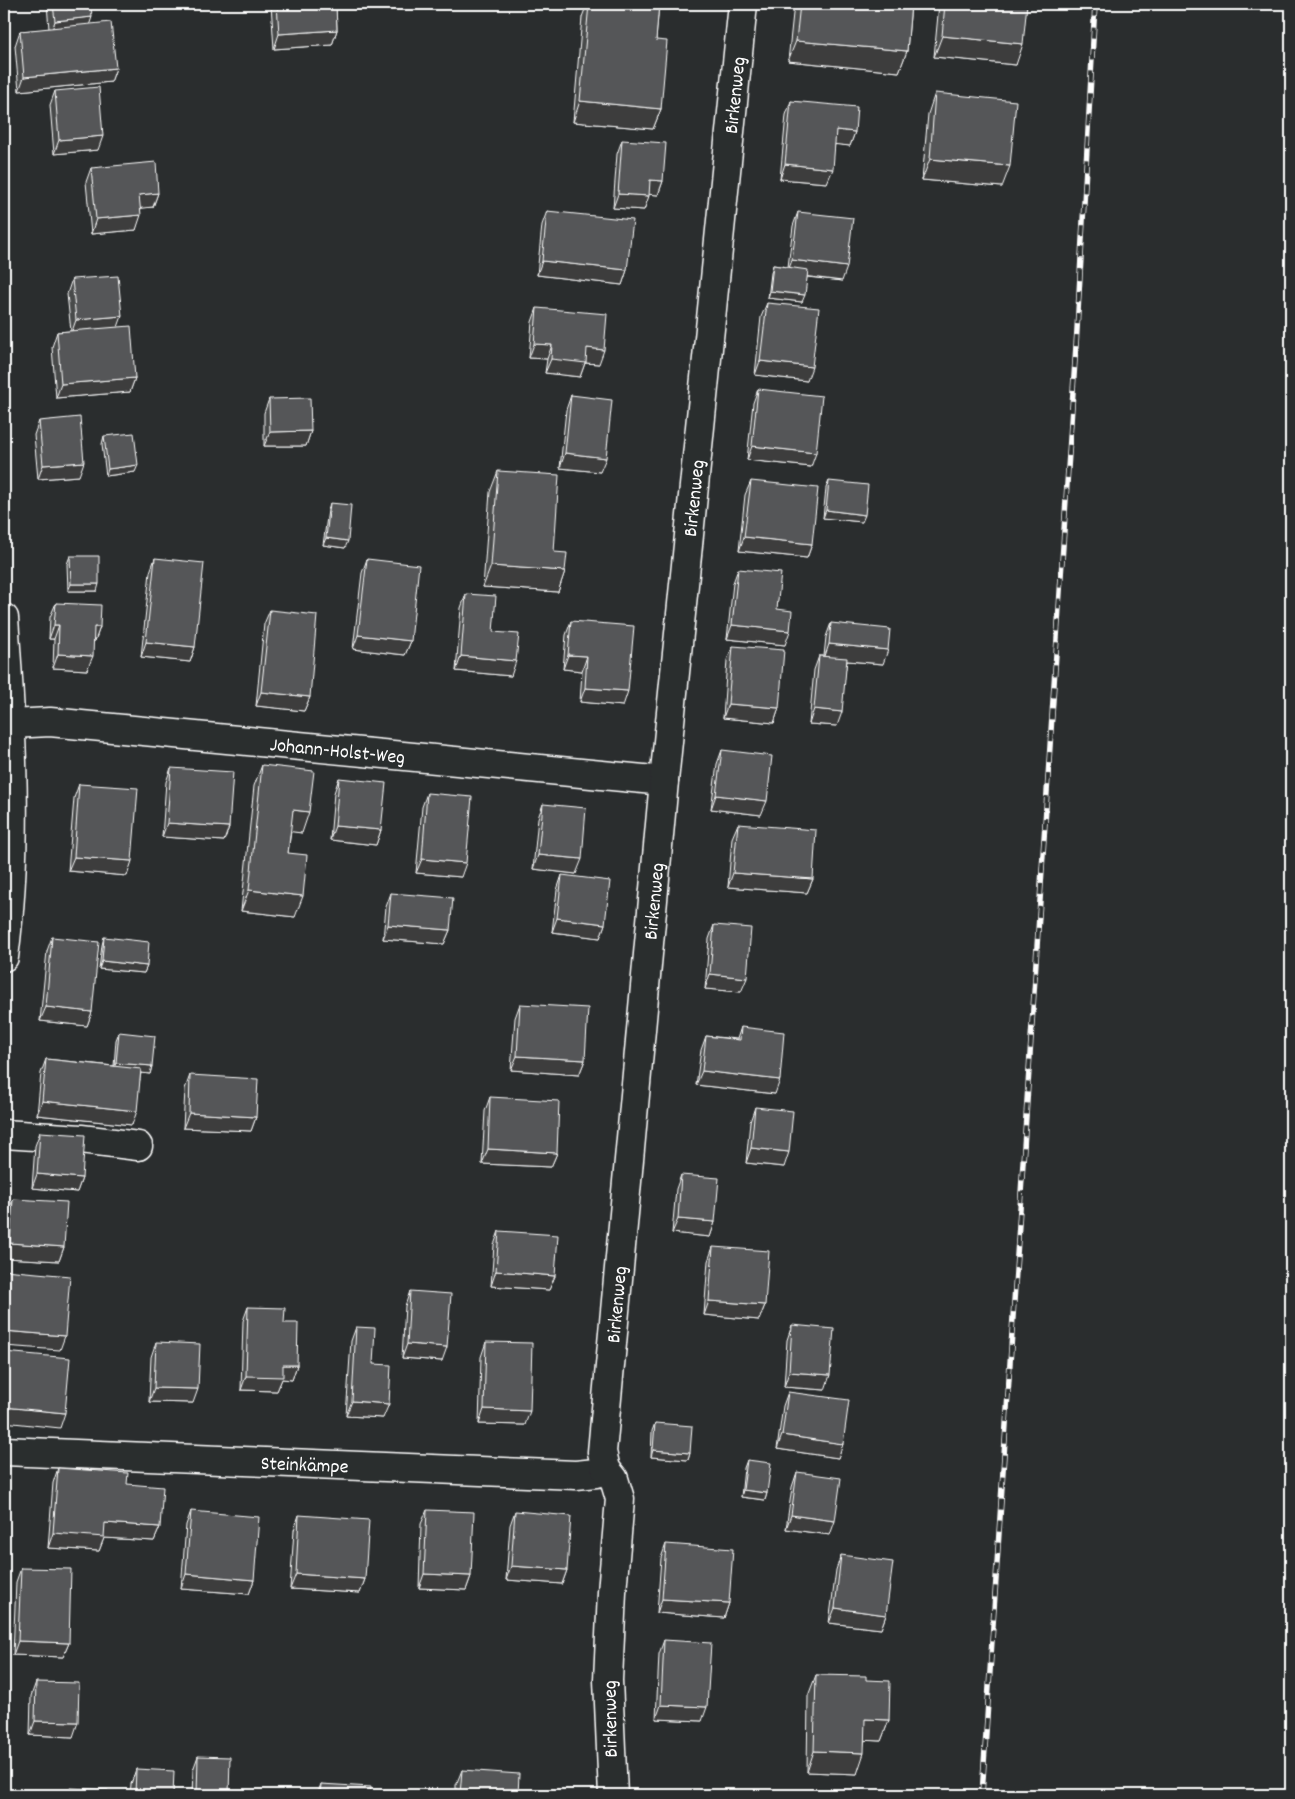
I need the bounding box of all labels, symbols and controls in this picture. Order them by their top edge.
street label: Birkenweg [719,56,755,135]
street label: Birkenweg [678,458,714,538]
street label: Johann-Holst-Weg [268,732,406,773]
street label: Birkenweg [638,862,673,941]
street label: Birkenweg [601,1265,636,1344]
street label: Steinkämpe [260,1451,349,1482]
street label: Birkenweg [597,1680,627,1758]

